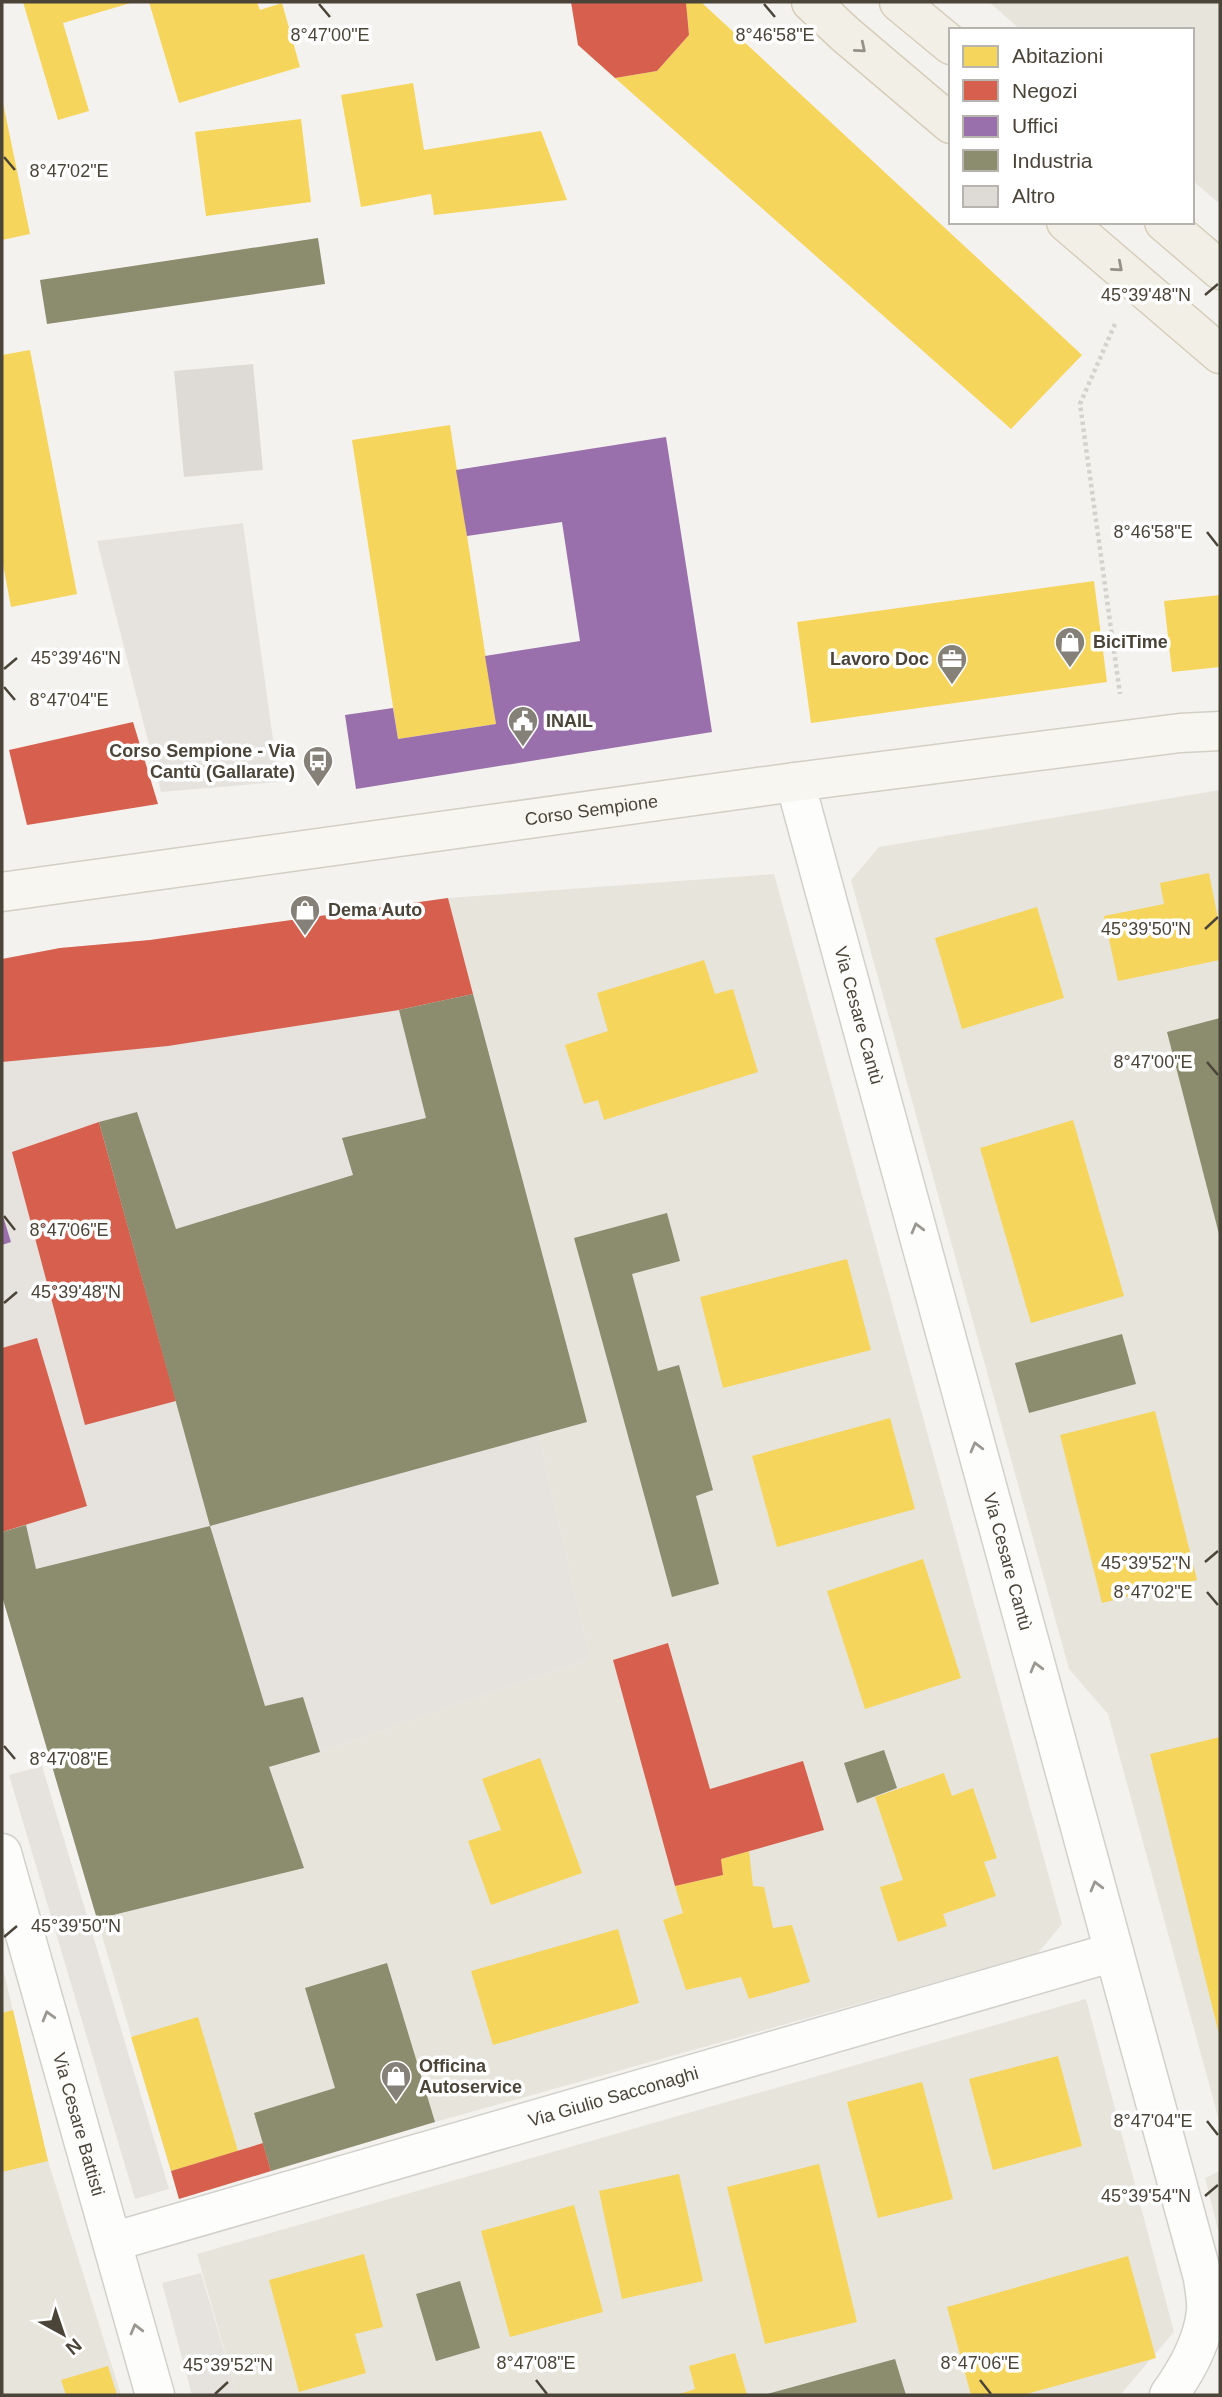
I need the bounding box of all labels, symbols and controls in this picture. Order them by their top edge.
text: 8°47'00"E [290,25,370,45]
text: 8°46'58"E [735,25,815,45]
legend [949,28,1194,224]
one-way arrow [853,40,866,52]
text: Abitazioni [1012,44,1103,67]
text: Negozi [1012,79,1077,102]
text: Uffici [1012,114,1058,137]
text: Industria [1012,149,1093,172]
text: 8°47'02"E [29,161,109,181]
text: Altro [1012,184,1055,207]
one-way arrow [1110,259,1123,271]
text: 45°39'48"N [1101,285,1191,305]
text: 8°46'58"E [1113,522,1193,542]
shop icon: BiciTime [1053,625,1087,669]
place label: BiciTime [1093,632,1168,652]
office icon: Lavoro Doc [935,642,969,686]
text: 45°39'46"N [31,648,121,668]
place label: Lavoro Doc [830,649,929,669]
text: 8°47'04"E [29,690,109,710]
public building icon: INAIL [506,704,540,748]
place label: INAIL [546,711,593,731]
place label: Corso Sempione - Via Cantù (Gallarate) [109,741,296,782]
bus stop icon: Corso Sempione - Via Cantù (Gallarate) [301,744,335,788]
street label: Corso Sempione [524,791,659,829]
shop icon: Dema Auto [288,893,322,937]
place label: Dema Auto [328,900,422,920]
text: 45°39'50"N [1101,919,1191,939]
street label: Via Cesare Cantù [830,944,887,1087]
text: 8°47'00"E [1113,1052,1193,1072]
text: 8°47'06"E [29,1220,109,1240]
one-way arrow [910,1222,925,1234]
text: 45°39'48"N [31,1282,121,1302]
one-way arrow [970,1442,985,1454]
street label: Via Cesare Cantù [979,1490,1036,1633]
text: 45°39'52"N [1101,1553,1191,1573]
text: 8°47'02"E [1113,1582,1193,1602]
one-way arrow [1030,1661,1044,1673]
text: 8°47'08"E [29,1749,109,1769]
one-way arrow [1090,1881,1104,1893]
text: 45°39'50"N [31,1916,121,1936]
one-way arrow [41,2011,56,2023]
street label: Via Cesare Battisti [49,2051,108,2198]
place label: Officina Autoservice [419,2056,522,2097]
shop icon: Officina Autoservice [379,2059,413,2103]
street label: Via Giulio Sacconaghi [526,2063,701,2131]
text: 8°47'04"E [1113,2111,1193,2131]
text: 45°39'54"N [1101,2186,1191,2206]
north arrow [28,2299,98,2369]
one-way arrow [130,2324,145,2336]
text: N [62,2334,86,2359]
text: 8°47'08"E [496,2353,576,2373]
text: 8°47'06"E [940,2353,1020,2373]
text: 45°39'52"N [183,2355,273,2375]

